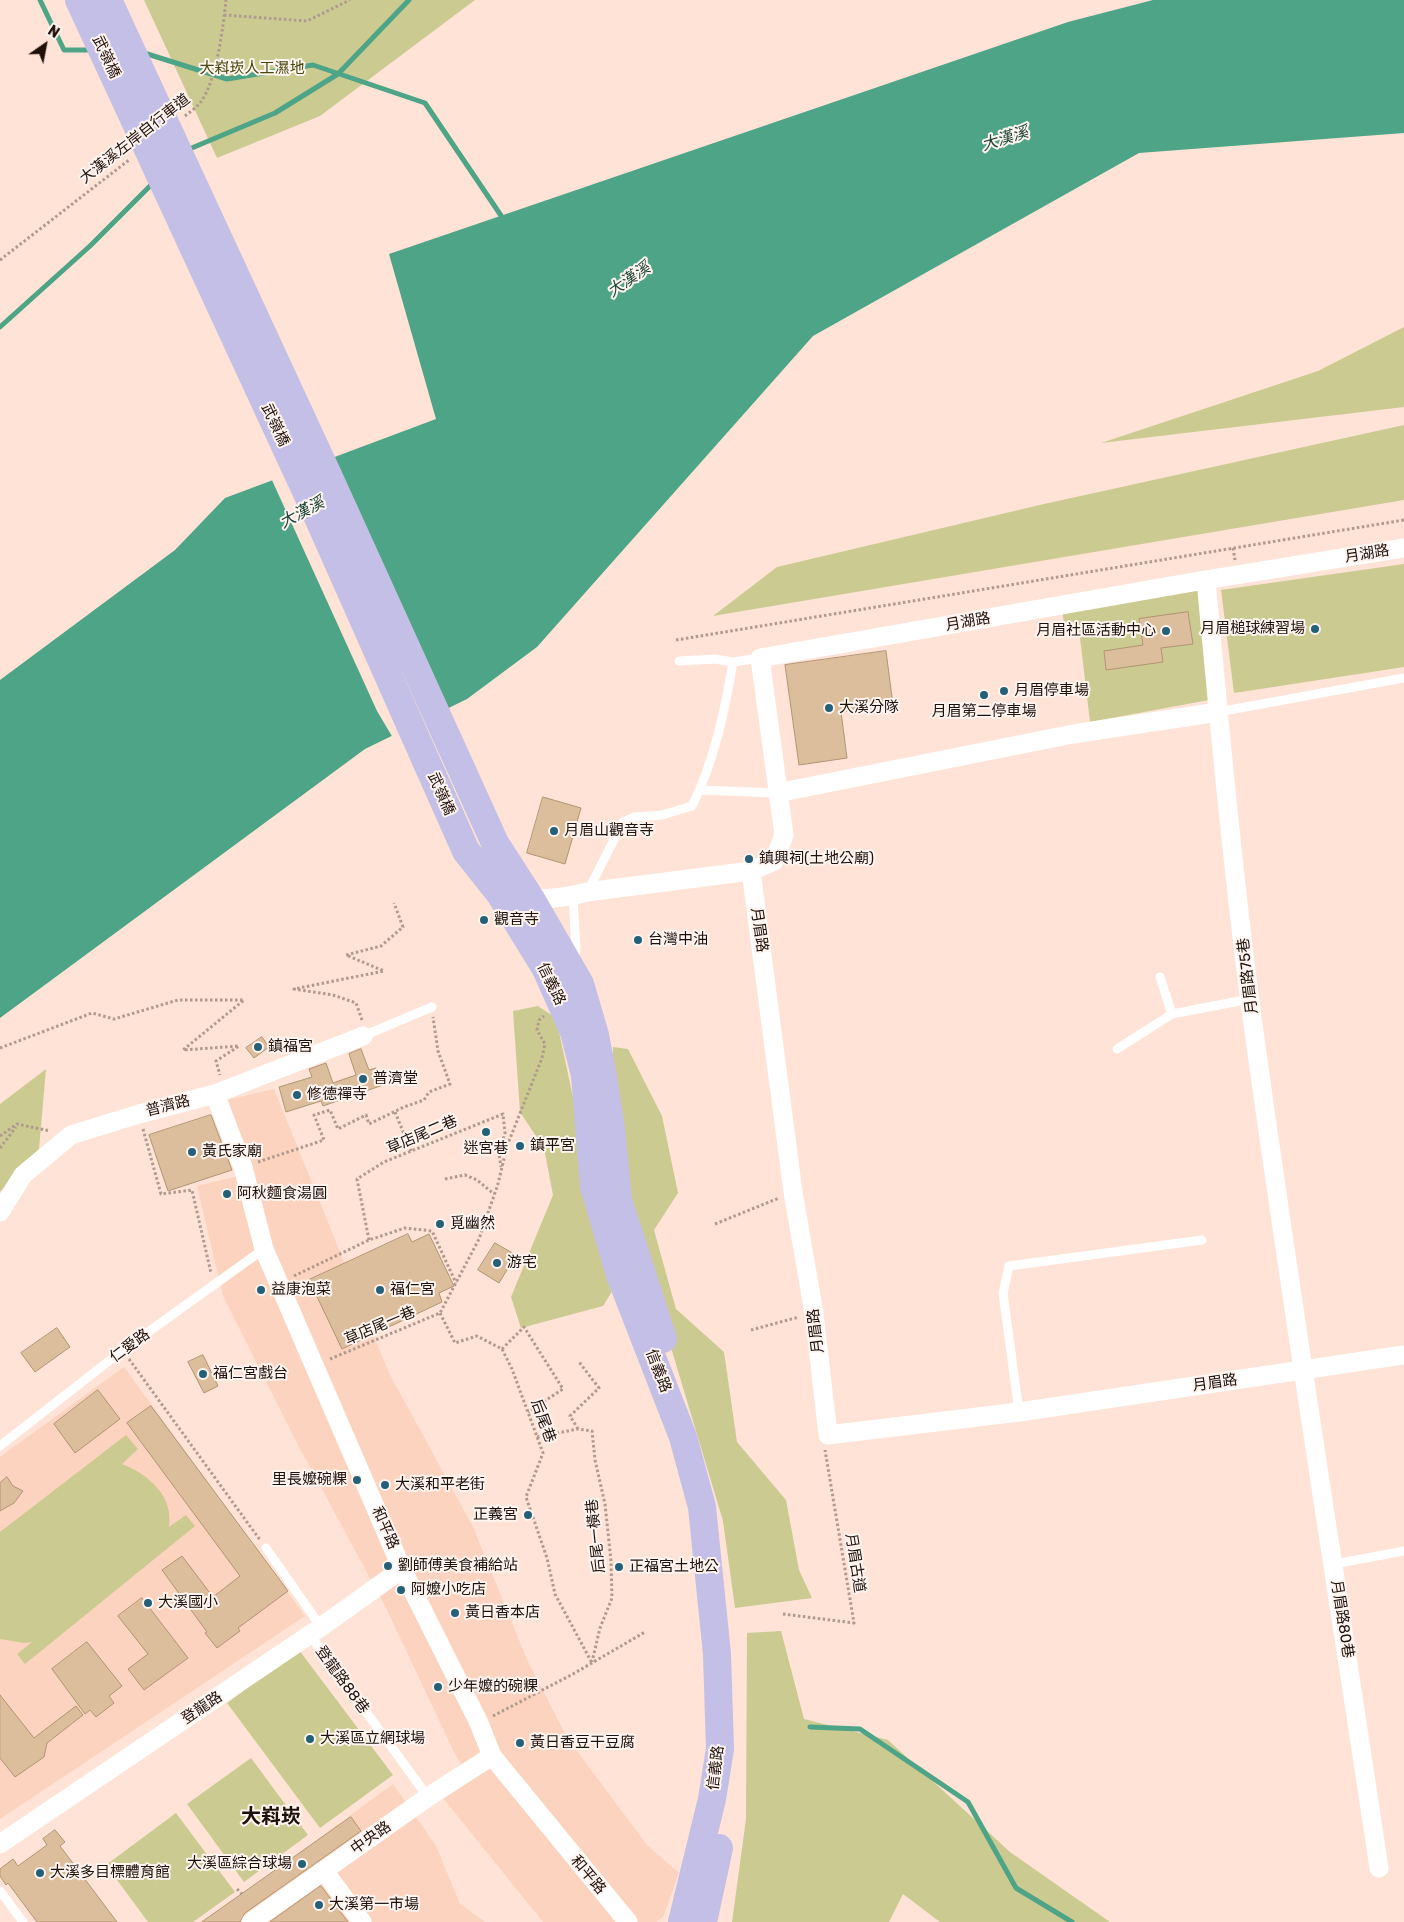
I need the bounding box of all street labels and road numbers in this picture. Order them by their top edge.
street label: 武嶺橋 [88,33,124,81]
street label: 大漢溪左岸自行車道 [76,90,194,188]
street label: 武嶺橋 [257,401,293,449]
street label: 月湖路 [1343,542,1391,566]
street label: 月湖路 [944,609,992,635]
street label: 武嶺橋 [424,770,458,818]
street label: 月眉路 [747,906,771,954]
street label: 月眉路75巷 [1234,937,1262,1015]
street label: 信義路 [533,960,569,1008]
street label: 普濟路 [144,1092,192,1120]
street label: 草店尾二巷 [384,1112,460,1158]
street label: 草店尾一巷 [342,1303,418,1349]
street label: 月眉路 [804,1308,828,1354]
street label: 仁愛路 [107,1325,153,1367]
street label: 信義路 [642,1347,674,1395]
street label: 月眉路 [1191,1371,1239,1395]
street label: 后尾巷 [527,1397,559,1445]
street label: 后尾一橫巷 [583,1498,609,1574]
street label: 和平路 [368,1504,402,1552]
street label: 月眉古道 [841,1532,869,1594]
street label: 月眉路80巷 [1327,1579,1357,1659]
street label: 登龍路88巷 [311,1643,373,1717]
street label: 登龍路 [178,1688,226,1728]
street label: 信義路 [704,1745,728,1791]
street label: 中央路 [347,1818,395,1858]
street label: 和平路 [567,1852,609,1898]

